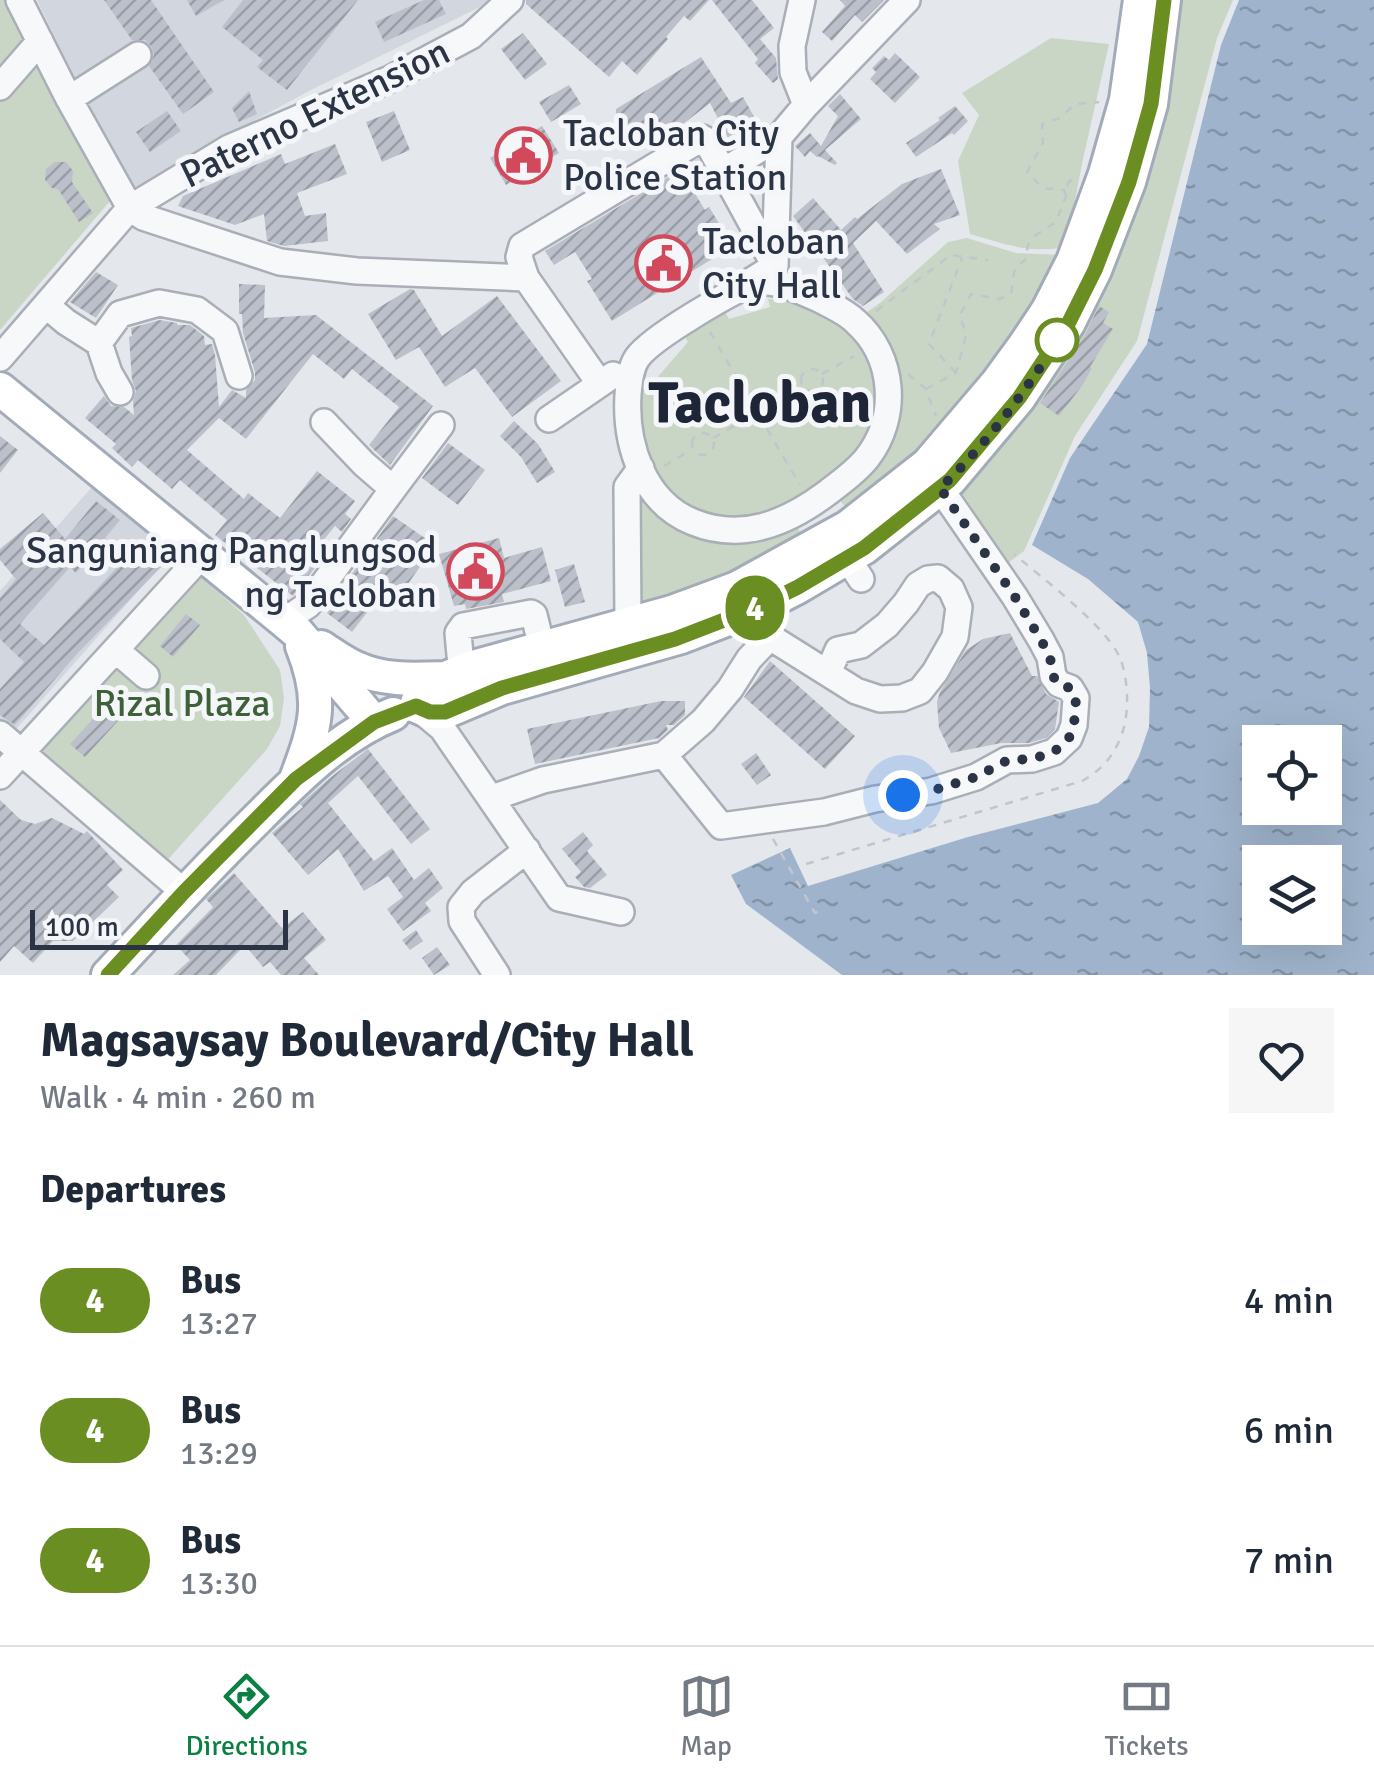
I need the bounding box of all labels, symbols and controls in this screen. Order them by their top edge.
street label: Paterno Extension [173,28,457,198]
place label: Tacloban City Police Station [563,110,787,201]
public building icon: Tacloban City Police Station [494,125,554,185]
place label: Tacloban City Hall [702,218,846,309]
public building icon: Tacloban City Hall [633,233,693,293]
unlabelled marker [1036,319,1078,361]
district label: Tacloban [649,367,871,439]
place label: Sanguniang Panglungsod ng Tacloban [26,527,437,618]
public building icon: Sanguniang Panglungsod ng Tacloban [446,542,506,602]
line badge: 4 [722,576,788,640]
text: 4 [746,587,764,630]
park label: Rizal Plaza [93,680,271,727]
map controls [1242,725,1342,945]
button: locate [1242,725,1342,825]
your location [878,770,928,820]
button: layers [1242,845,1342,945]
scale bar [30,905,288,950]
text: 100 m [45,910,119,944]
button: heart [1229,1008,1334,1113]
text: Magsaysay Boulevard/City Hall [40,1011,694,1070]
text: Walk · 4 min · 260 m [40,1078,316,1117]
text: Departures [40,1166,226,1213]
text: Bus [180,1257,241,1304]
text: 4 min [1244,1277,1334,1324]
text: 4 [86,1279,104,1322]
text: 13:27 [180,1304,258,1343]
text: Bus [180,1387,241,1434]
text: 6 min [1244,1407,1334,1454]
text: 4 [86,1409,104,1452]
text: 13:29 [180,1434,258,1473]
text: Bus [180,1517,241,1564]
text: 7 min [1244,1537,1334,1584]
text: 4 [86,1539,104,1582]
text: 13:30 [180,1564,258,1603]
tab: Directions [185,1669,308,1763]
tab: Map [679,1669,734,1763]
tab: Tickets [1104,1669,1189,1763]

